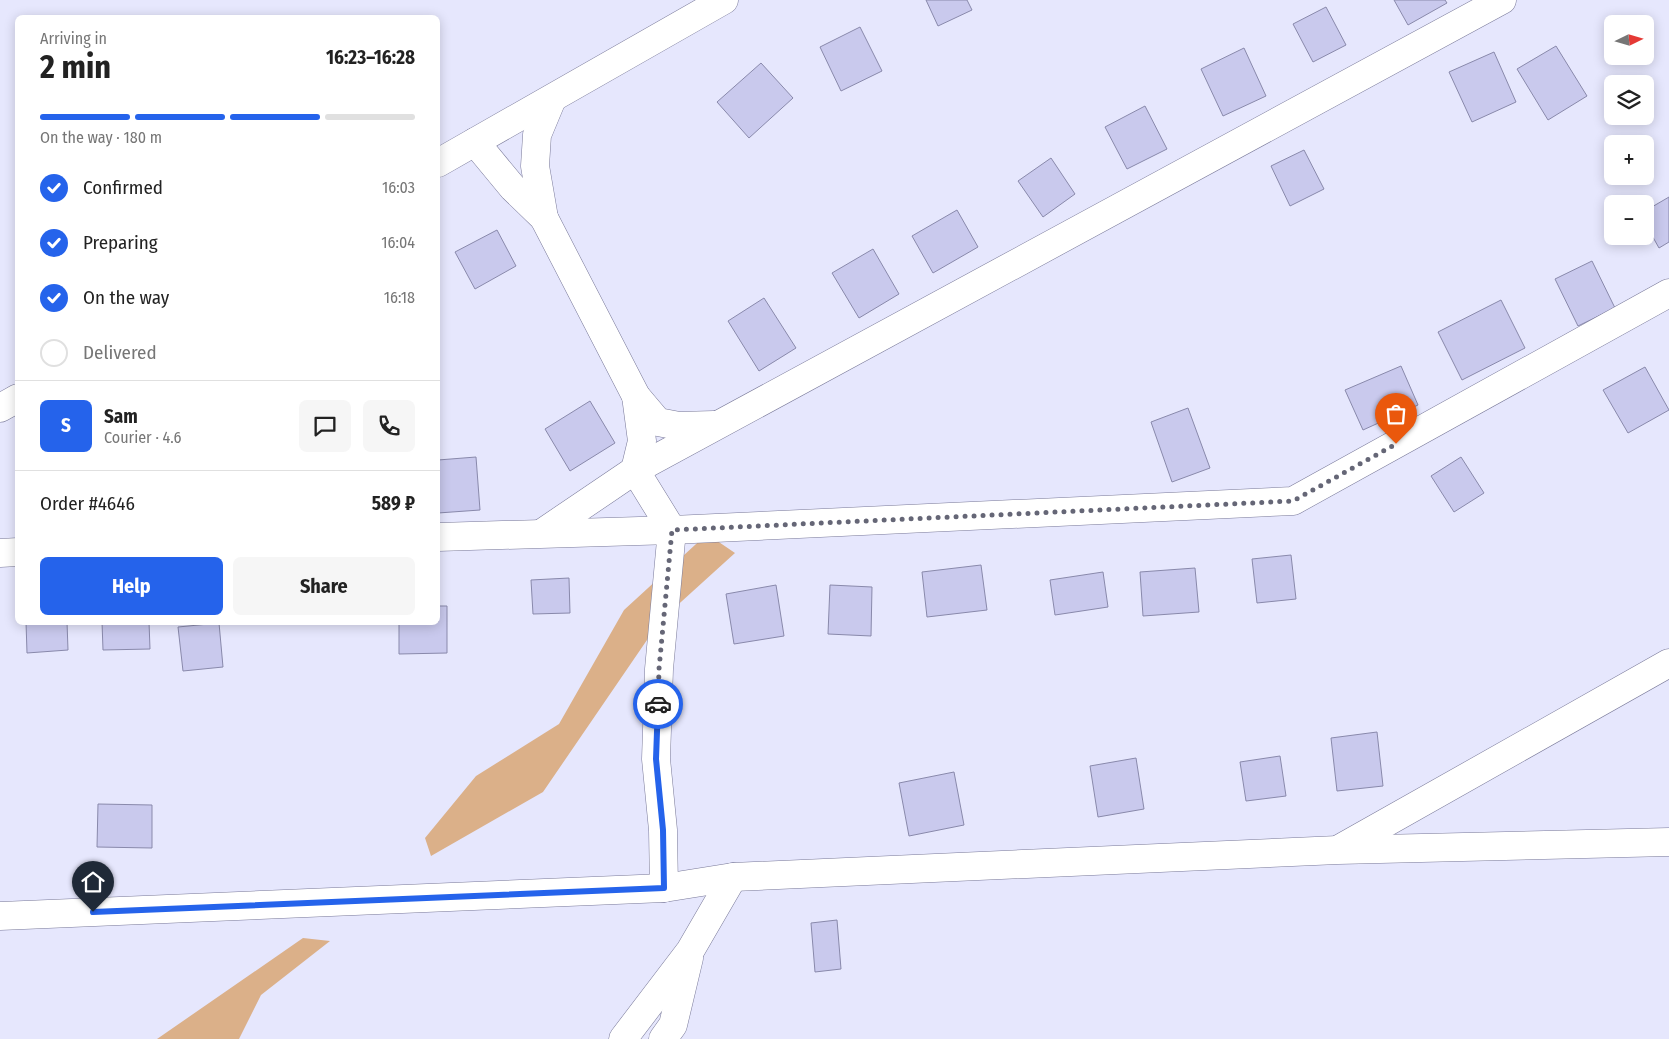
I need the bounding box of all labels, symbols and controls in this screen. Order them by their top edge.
north arrow [1604,15,1654,65]
map controls [1604,15,1654,245]
text: Arriving in [40,29,107,48]
text: 16:23–16:28 [326,46,415,69]
text: 2 min [40,48,111,86]
button: layers [1604,75,1654,125]
text: On the way · 180 m [40,128,162,147]
button: + [1604,135,1654,185]
icon: check [40,174,68,202]
text: Confirmed [83,176,163,199]
text: 16:03 [382,178,415,197]
button: − [1604,195,1654,245]
icon: check [40,229,68,257]
text: Preparing [83,231,158,254]
text: 16:04 [381,233,415,252]
icon: check [40,284,68,312]
text: On the way [83,286,169,309]
text: 16:18 [384,288,415,307]
text: Delivered [83,341,157,364]
pin [1375,393,1417,444]
button: chat [299,400,351,452]
button: phone [363,400,415,452]
icon: bag [1382,400,1410,428]
text: Sam [104,405,138,428]
text: S [61,414,71,437]
text: Courier · 4.6 [104,428,182,447]
text: Order #4646 [40,492,135,515]
text: 589 ₽ [372,492,415,515]
button: Help [40,557,223,615]
button: Share [233,557,415,615]
courier [633,679,683,729]
icon: car [644,690,672,718]
pin [72,861,114,912]
icon: home [79,868,107,896]

